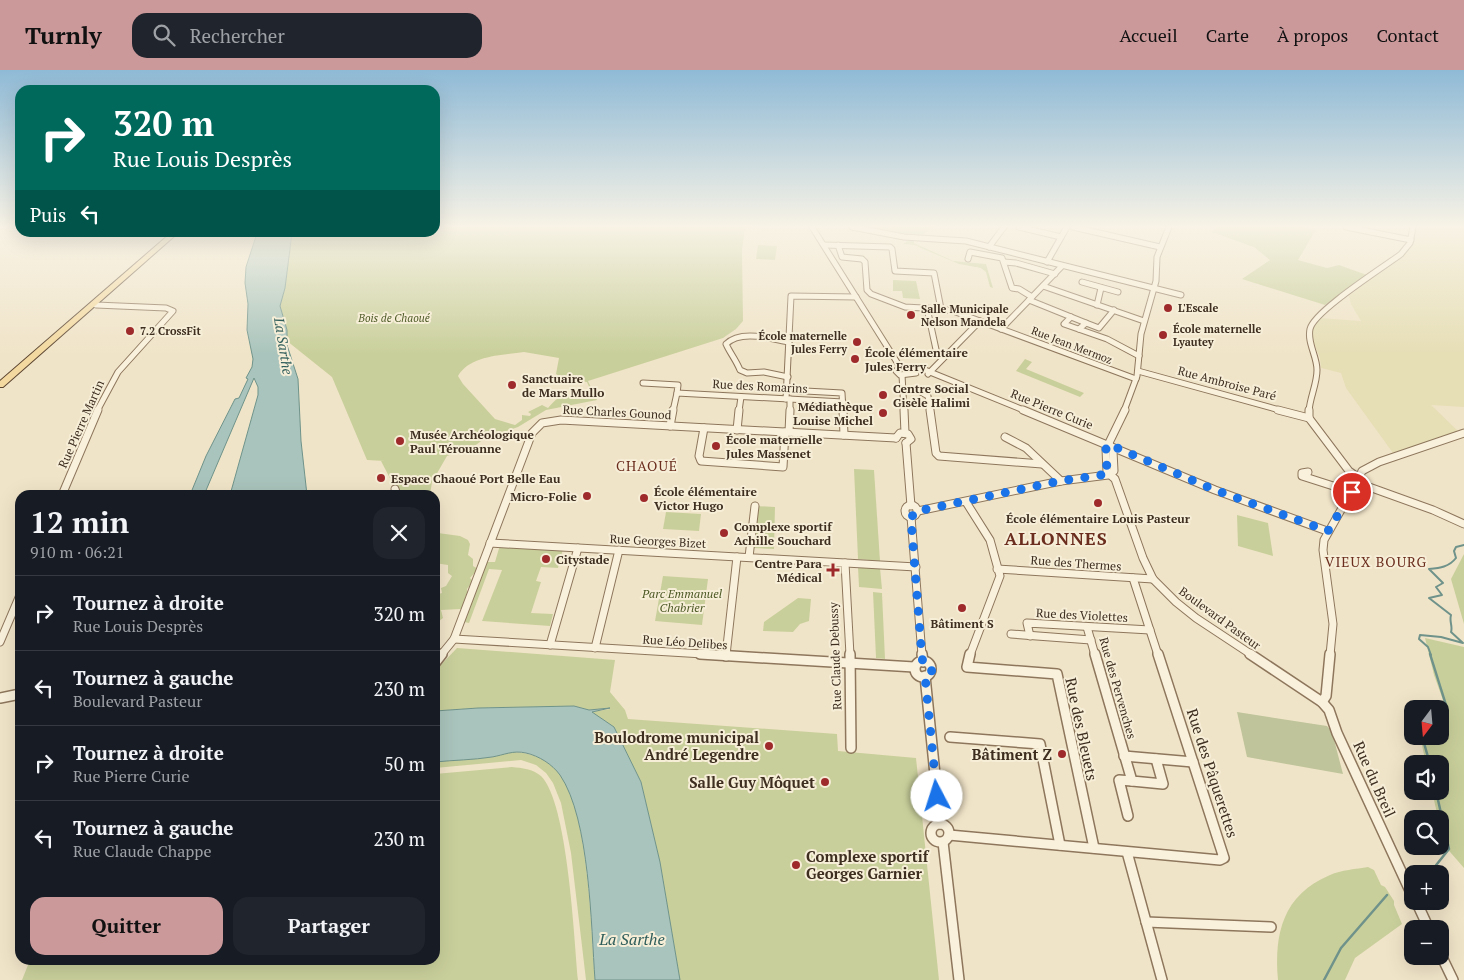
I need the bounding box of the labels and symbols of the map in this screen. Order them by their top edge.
place label: L'Escale [1178,301,1218,315]
place label: Salle Municipale Nelson Mandela [921,302,1009,329]
marker: L'Escale [1162,302,1174,314]
marker: Salle Municipale Nelson Mandela [905,309,917,321]
park label: Bois de Chaoué [357,311,431,325]
water label: La Sarthe [270,315,298,376]
place label: École maternelle Lyautey [1173,322,1261,349]
street label: Rue Jean Mermoz [1029,323,1115,367]
place label: 7.2 CrossFit [140,324,201,338]
marker: 7.2 CrossFit [124,325,136,337]
place label: École maternelle Jules Ferry [759,329,847,356]
marker: École maternelle Lyautey [1157,329,1169,341]
marker: École maternelle Jules Ferry [851,336,863,348]
place label: École élémentaire Jules Ferry [865,345,968,374]
marker: École élémentaire Jules Ferry [849,353,861,365]
street label: Rue Ambroise Paré [1176,363,1278,403]
place label: Sanctuaire de Mars Mullo [522,371,604,400]
street label: Rue des Romarins [712,376,808,396]
street label: Rue Pierre Martin [55,378,107,470]
marker: Sanctuaire de Mars Mullo [506,379,518,391]
place label: Centre Social Gisèle Halimi [893,381,970,410]
street label: Rue Pierre Curie [1009,386,1095,432]
marker: Centre Social Gisèle Halimi [877,389,889,401]
place label: Médiathèque Louise Michel [793,399,874,428]
street label: Rue Charles Gounod [562,402,672,422]
marker: Médiathèque Louise Michel [877,407,889,419]
place label: Musée Archéologique Paul Térouanne [410,427,534,456]
place label: École maternelle Jules Massenet [726,432,823,461]
marker: Musée Archéologique Paul Térouanne [394,435,406,447]
marker: École maternelle Jules Massenet [710,440,722,452]
district label: CHAOUÉ [616,456,678,475]
place label: Espace Chaoué Port Belle Eau [391,471,561,486]
pin [1331,471,1373,513]
marker: Espace Chaoué Port Belle Eau [375,472,387,484]
place label: École élémentaire Victor Hugo [654,484,757,513]
place label: Micro-Folie [510,489,578,504]
marker: Micro-Folie [581,490,593,502]
marker: École élémentaire Victor Hugo [638,492,650,504]
marker: École élémentaire Louis Pasteur [1092,497,1104,509]
place label: École élémentaire Louis Pasteur [1006,511,1191,526]
place label: Complexe sportif Achille Souchard [734,519,833,548]
district label: ALLONNES [1004,526,1108,550]
marker: Complexe sportif Achille Souchard [718,527,730,539]
street label: Rue Georges Bizet [609,531,707,551]
place label: Citystade [556,552,610,567]
street label: Rue des Thermes [1030,552,1122,574]
district label: VIEUX BOURG [1325,552,1427,571]
marker: Citystade [540,553,552,565]
place label: Centre Para Médical [754,556,822,585]
marker: Centre Para Médical [826,563,840,577]
street label: Boulevard Pasteur [1176,583,1264,653]
park label: Parc Emmanuel Chabrier [641,586,723,615]
street label: Rue Claude Debussy [826,601,844,710]
marker: Bâtiment S [956,602,968,614]
street label: Rue des Violettes [1036,605,1128,625]
place label: Bâtiment S [930,616,994,631]
street label: Rue Léo Delibes [642,632,728,652]
street label: Rue des Pervenches [1096,636,1140,740]
street label: Rue des Bleuets [1061,676,1103,782]
north arrow [1404,700,1449,745]
street label: Rue des Pâquerettes [1183,706,1243,840]
place label: Boulodrome municipal André Legendre [594,727,759,764]
street label: Rue du Breil [1349,738,1401,820]
marker: Boulodrome municipal André Legendre [763,740,775,752]
place label: Bâtiment Z [972,744,1052,764]
marker: Bâtiment Z [1056,748,1068,760]
position arrow [910,769,962,821]
place label: Salle Guy Môquet [689,772,815,792]
marker: Salle Guy Môquet [819,776,831,788]
place label: Complexe sportif Georges Garnier [806,846,930,883]
marker: Complexe sportif Georges Garnier [790,859,802,871]
water label: La Sarthe [598,928,665,950]

